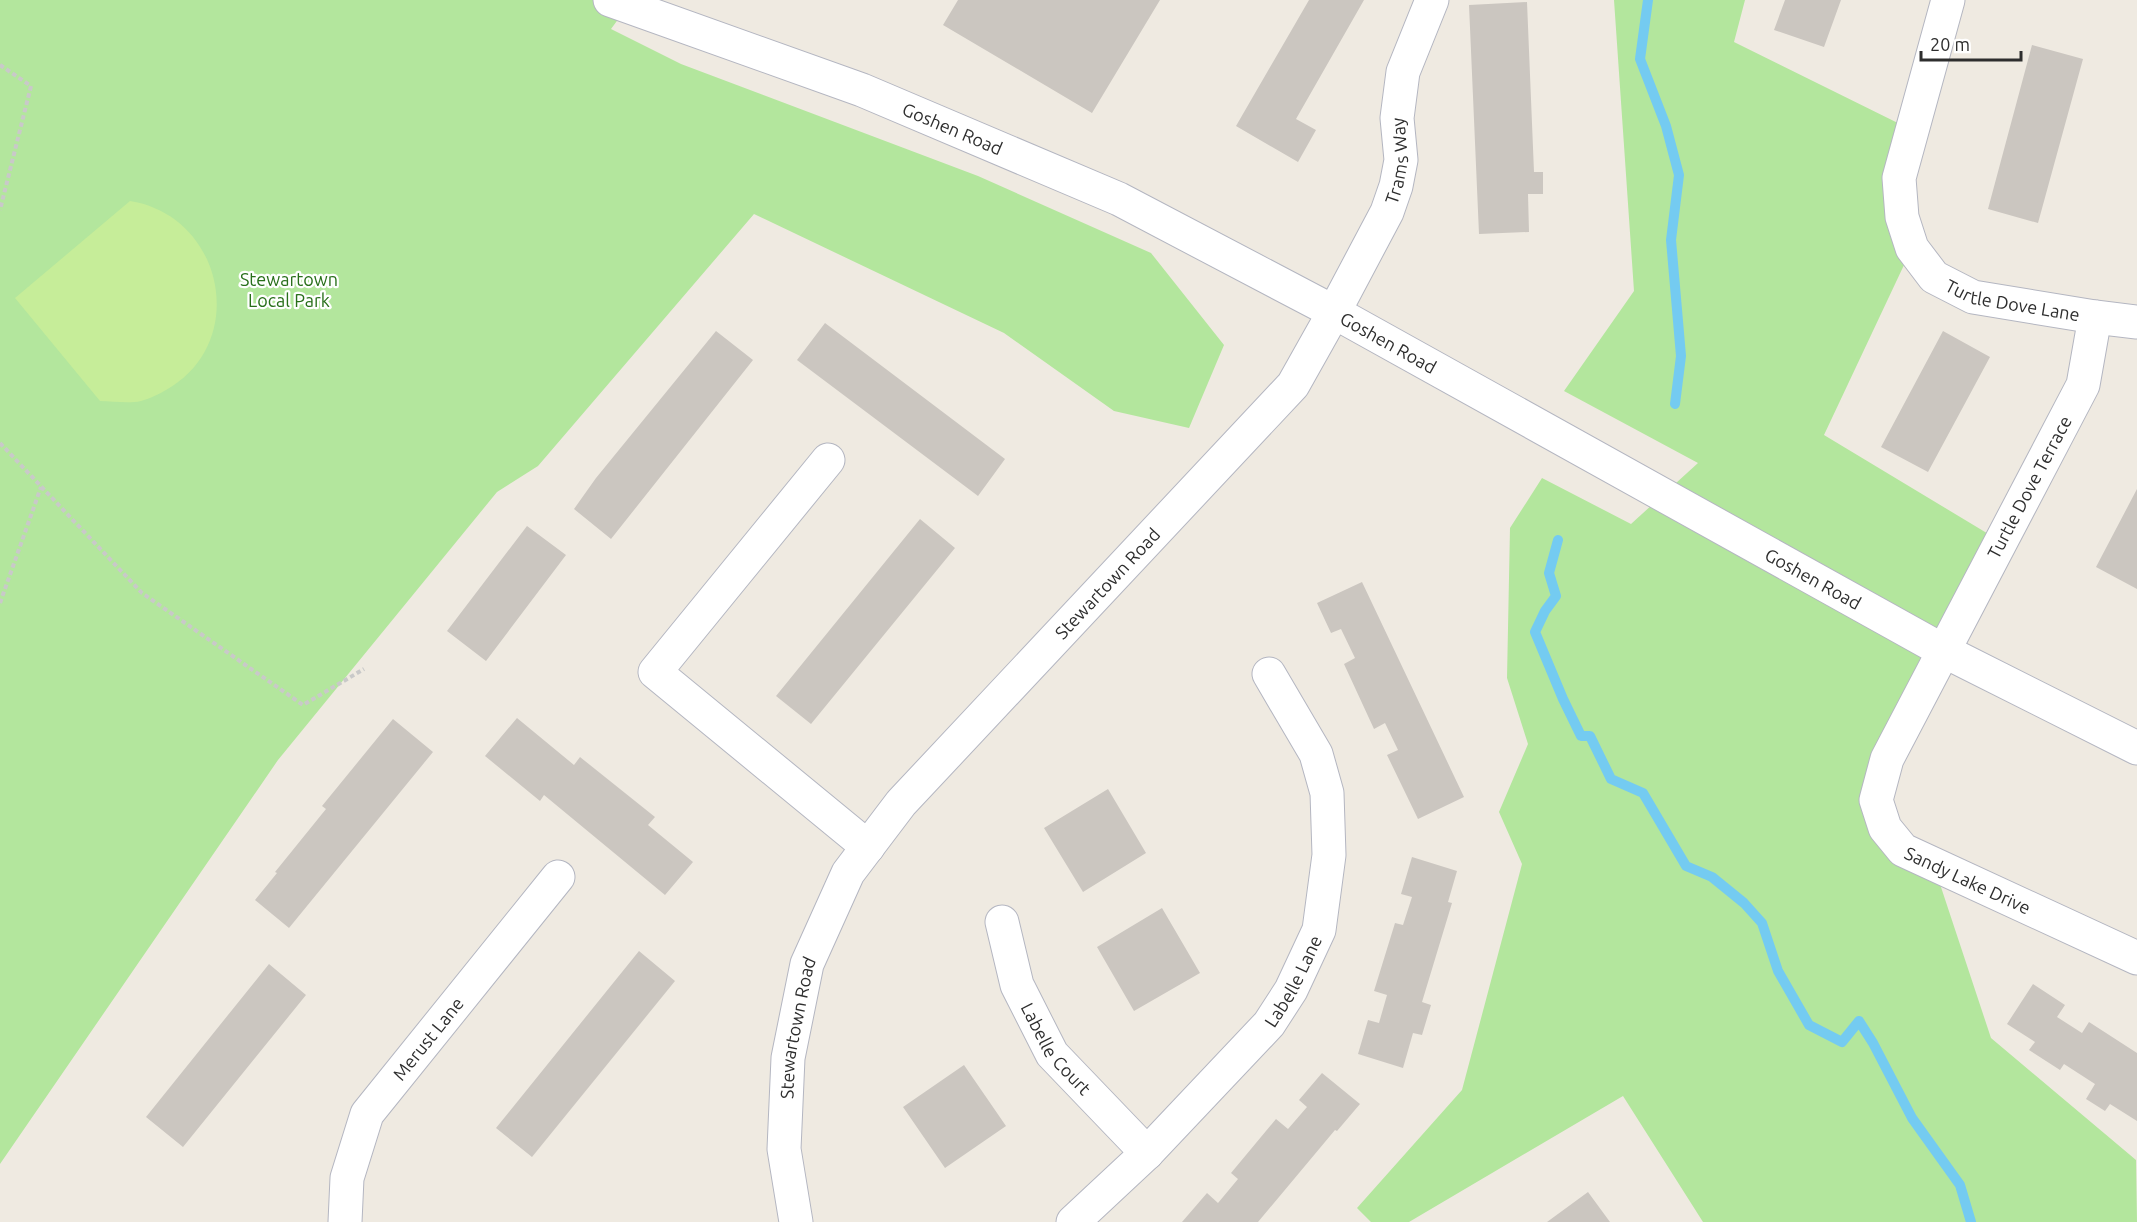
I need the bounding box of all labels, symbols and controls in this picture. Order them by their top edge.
scale bar [1921,24,2022,62]
text: 20 m [1930,34,1970,54]
street label: Goshen Road [900,98,1005,158]
street label: Trams Way [1381,117,1411,207]
park label: Stewartown Local Park [240,269,338,310]
street label: Turtle Dove Lane [1943,275,2081,324]
street label: Goshen Road [1337,308,1440,377]
street label: Turtle Dove Terrace [1983,412,2075,562]
street label: Stewartown Road [1051,524,1164,642]
street label: Goshen Road [1762,544,1865,613]
street label: Sandy Lake Drive [1902,842,2034,918]
street label: Labelle Lane [1260,932,1325,1031]
street label: Stewartown Road [776,954,819,1099]
street label: Merust Lane [389,993,467,1084]
street label: Labelle Court [1018,999,1095,1098]

